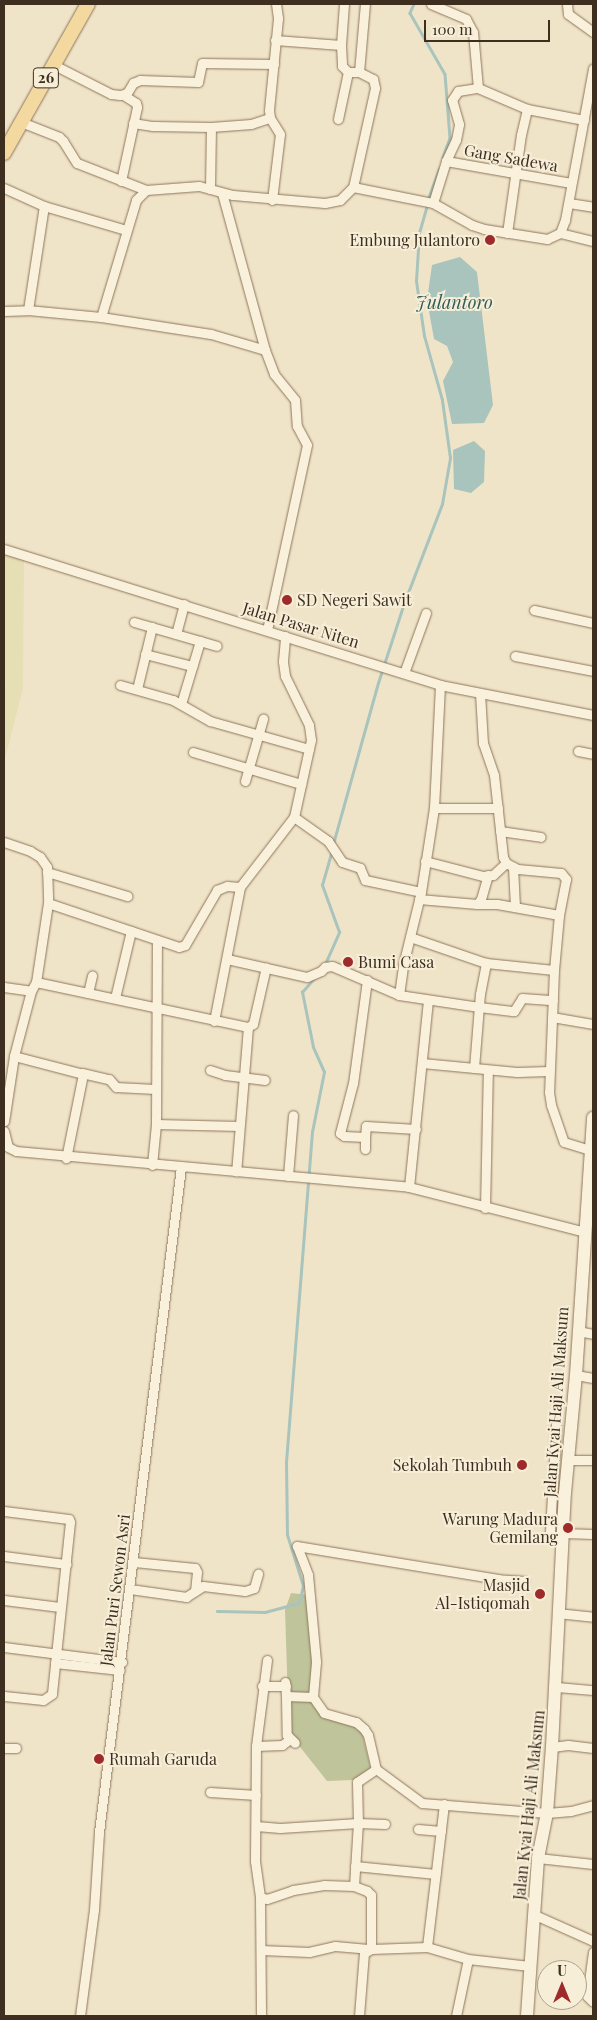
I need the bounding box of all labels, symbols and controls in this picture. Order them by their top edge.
scale bar [427,10,553,42]
text: 100 m [432,19,473,39]
road number: 26 [32,66,60,90]
street label: Gang Sadewa [463,140,559,176]
place label: Embung Julantoro [350,230,480,250]
marker: Embung Julantoro [484,234,496,246]
water label: Julantoro [415,291,493,313]
place label: SD Negeri Sawit [297,590,412,610]
marker: SD Negeri Sawit [281,594,293,606]
street label: Jalan Pasar Niten [240,598,362,652]
place label: Bumi Casa [358,952,434,972]
marker: Bumi Casa [342,956,354,968]
street label: Jalan Kyai Haji Ali Maksum [540,1306,572,1498]
place label: Sekolah Tumbuh [392,1455,512,1475]
marker: Sekolah Tumbuh [516,1459,528,1471]
place label: Warung Madura Gemilang [443,1509,558,1547]
street label: Jalan Puri Sewon Asri [96,1513,134,1667]
marker: Warung Madura Gemilang [562,1522,574,1534]
place label: Masjid Al-Istiqomah [435,1575,530,1613]
marker: Masjid Al-Istiqomah [534,1588,546,1600]
street label: Jalan Kyai Haji Ali Maksum [509,1709,549,1901]
place label: Rumah Garuda [109,1749,217,1769]
marker: Rumah Garuda [93,1753,105,1765]
north arrow [537,1960,587,2010]
text: U [557,1961,567,1980]

